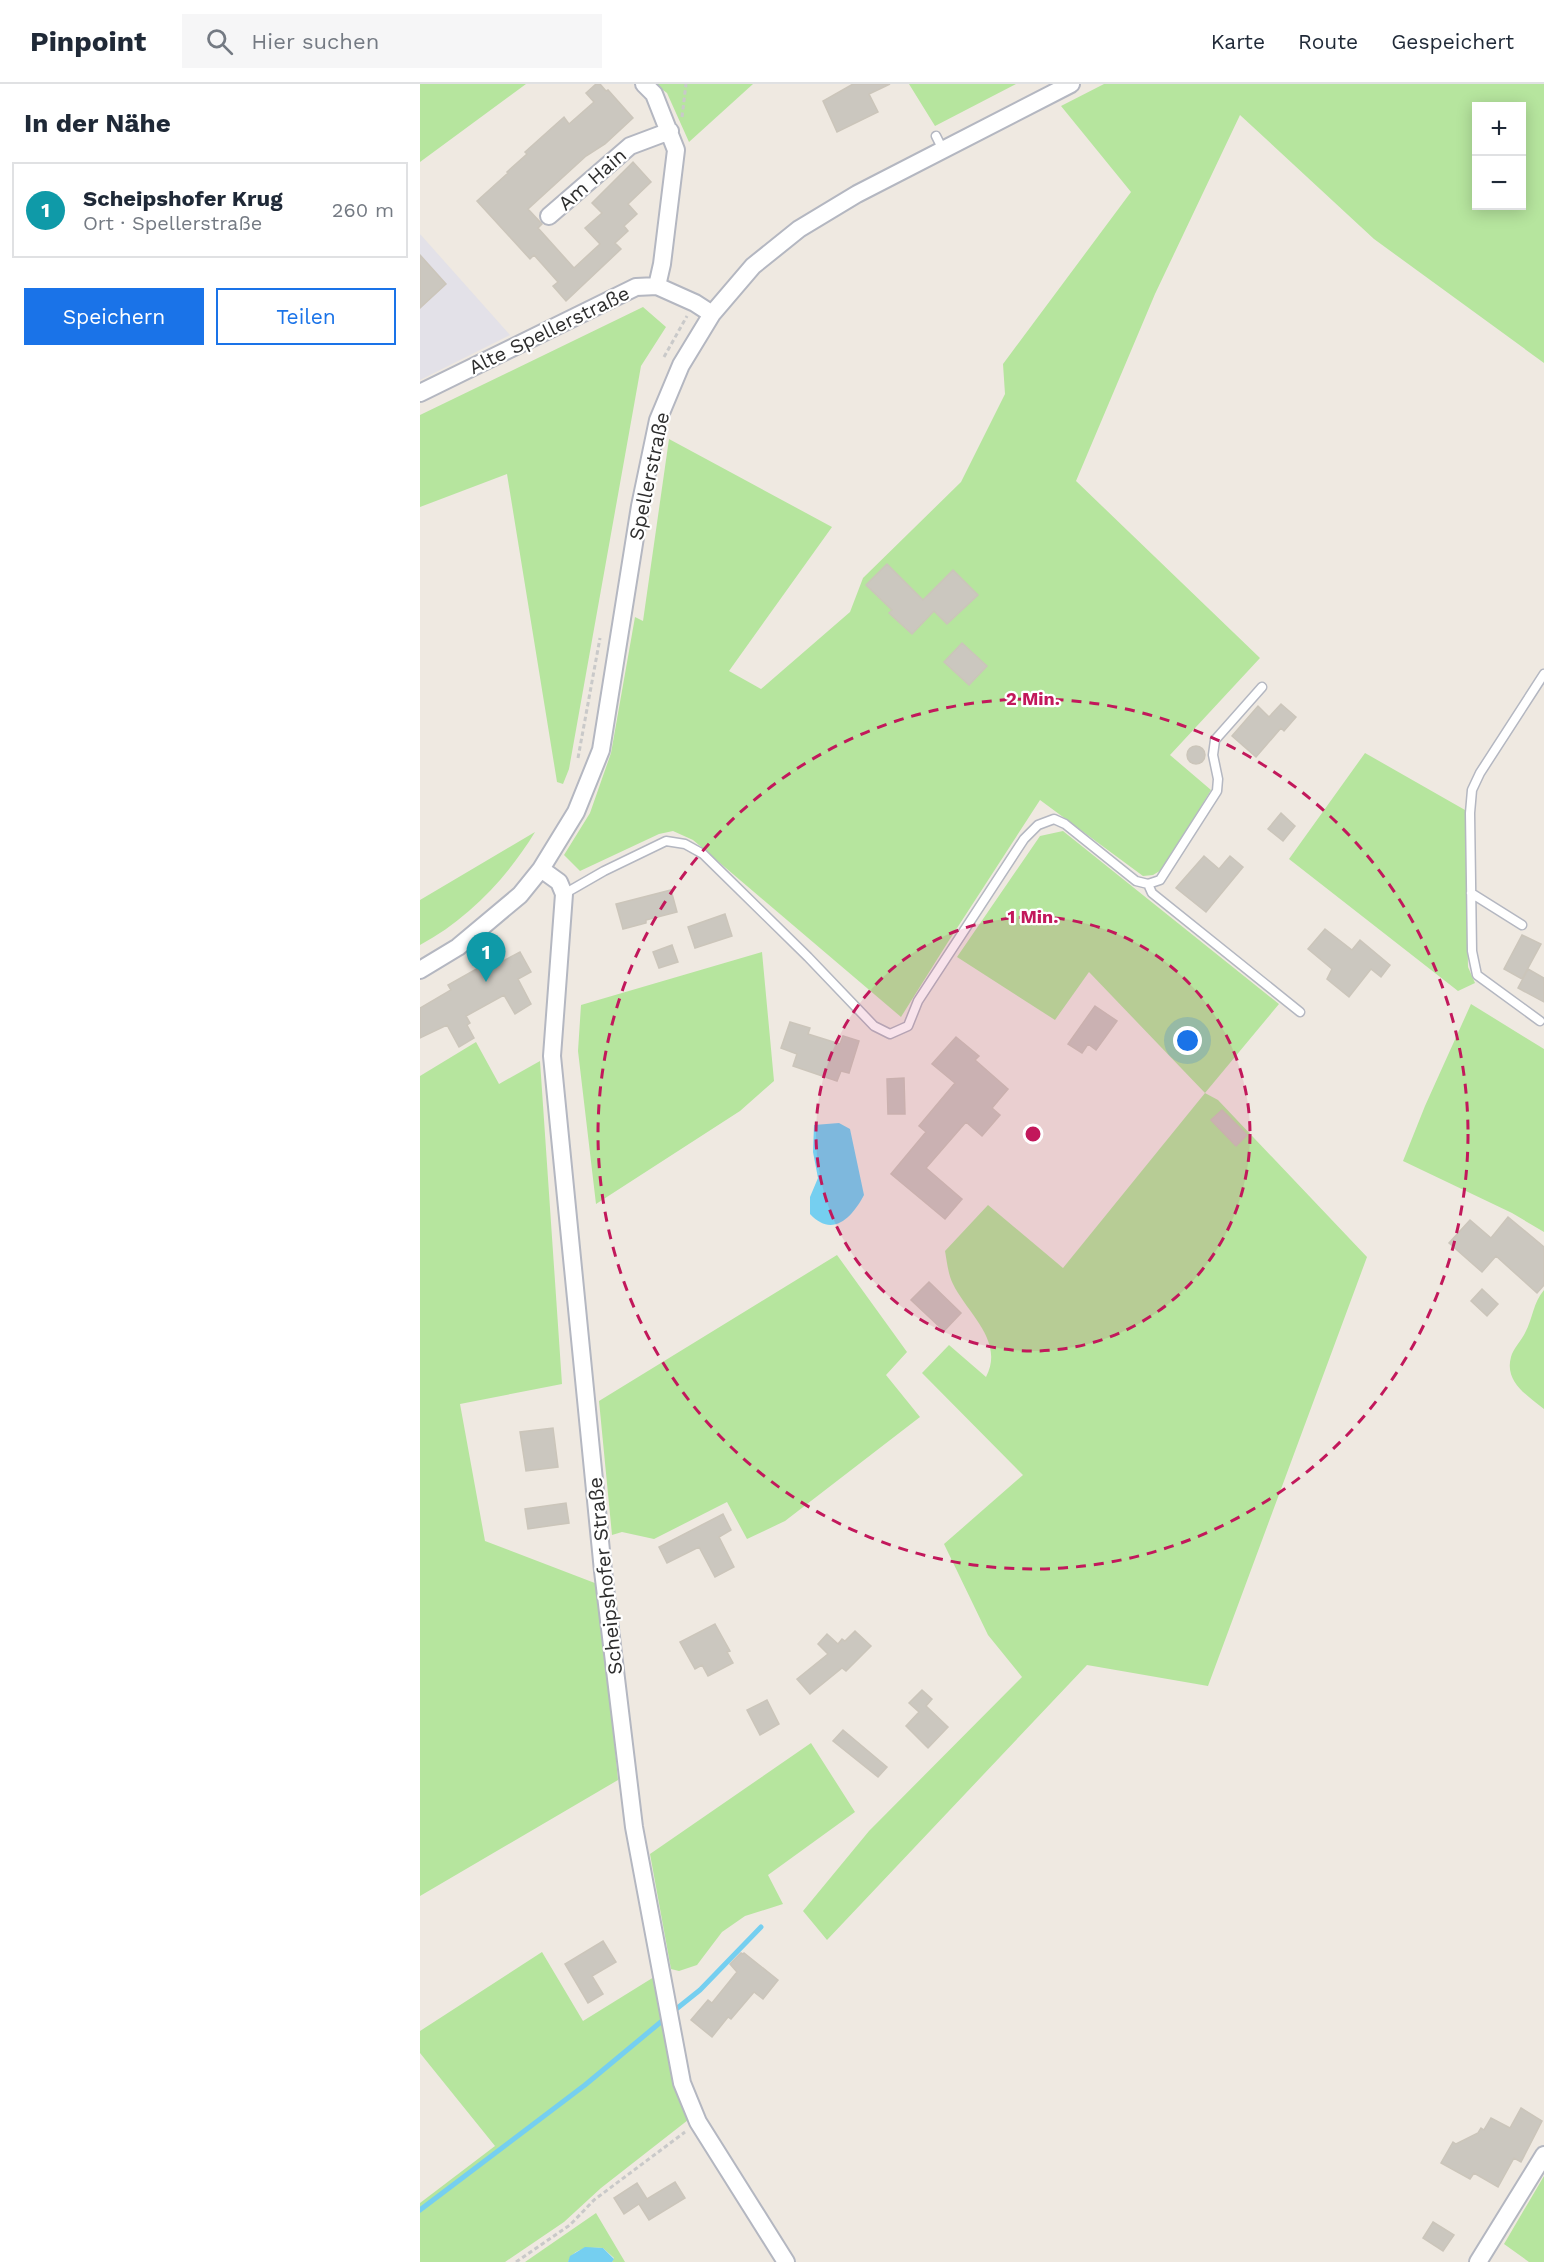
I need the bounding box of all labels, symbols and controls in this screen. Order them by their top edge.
search box [182,14,602,68]
text: Pinpoint [30,25,146,58]
icon: search [203,25,236,58]
text: Hier suchen [251,29,379,54]
text: Karte [1211,29,1265,54]
text: Route [1298,29,1358,54]
text: Gespeichert [1391,29,1514,54]
map controls [1472,102,1526,210]
button: + [1472,102,1526,156]
text: In der Nähe [24,108,171,138]
street label: Am Hain [553,143,631,215]
button: − [1472,156,1526,210]
text: Scheipshofer Krug [83,186,283,211]
text: 1 [41,198,50,222]
text: 260 m [332,198,394,222]
text: Ort · Spellerstraße [83,211,262,235]
street label: Alte Spellerstraße [465,281,633,379]
button: Speichern [24,288,204,345]
button: Teilen [216,288,396,345]
street label: Spellerstraße [624,410,674,542]
text: 2 Min. [1006,688,1060,709]
text: 1 Min. [1008,906,1058,927]
pin: 1 [466,932,506,982]
your location [1173,1026,1202,1055]
centre of rings [1023,1124,1043,1144]
street label: Scheipshofer Straße [583,1476,627,1676]

